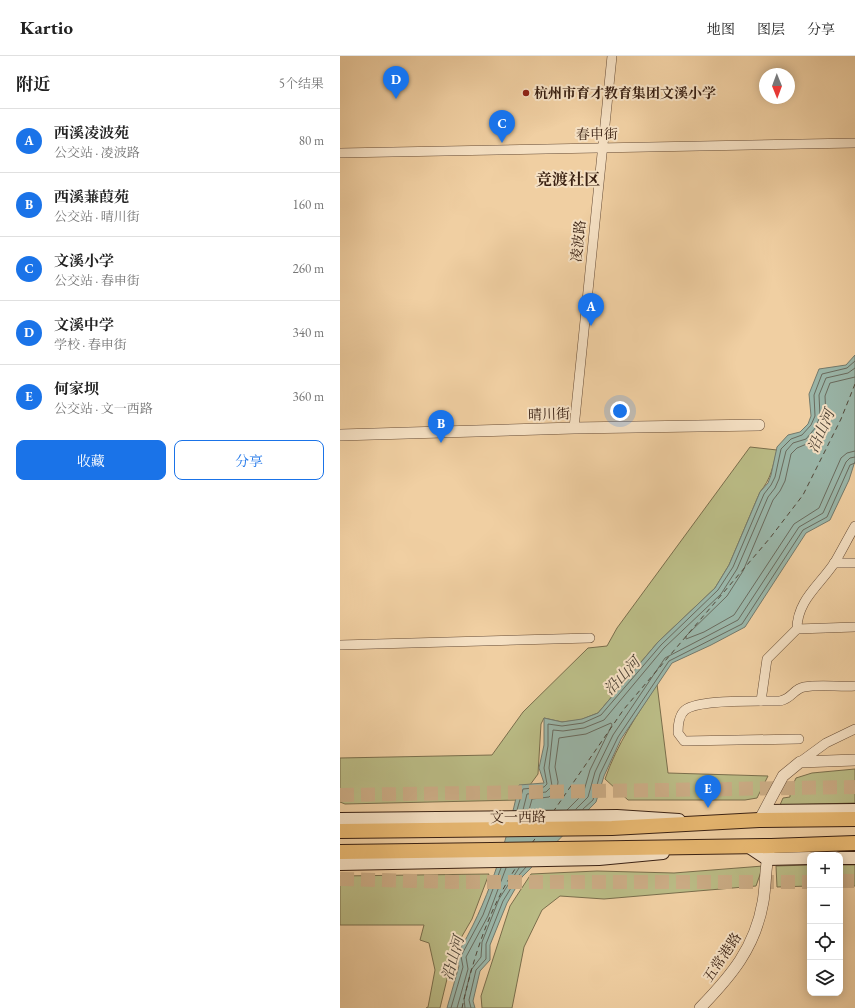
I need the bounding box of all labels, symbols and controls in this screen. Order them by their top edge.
text: Kartio [20,15,73,40]
text: 地图 [707,20,735,38]
text: 图层 [757,20,785,38]
text: 分享 [807,20,835,38]
pin: D [383,66,409,99]
north arrow [759,68,795,104]
text: 附近 [16,73,50,95]
text: 5个结果 [279,75,324,92]
place label: 杭州市育才教育集团文溪小学 [534,84,716,102]
marker: 杭州市育才教育集团文溪小学 [521,88,531,98]
pin: C [489,110,515,143]
text: 西溪凌波苑 [54,123,129,142]
street label: 春申街 [576,125,618,143]
text: A [24,132,34,149]
text: 80 m [299,132,324,149]
text: 公交站 · 凌波路 [54,144,140,161]
district label: 竞渡社区 [536,169,600,190]
text: 西溪蒹葭苑 [54,187,129,206]
text: B [25,196,33,213]
text: 160 m [293,196,324,213]
text: 公交站 · 晴川街 [54,208,140,225]
street label: 凌波路 [567,219,589,263]
text: 文溪小学 [54,251,114,270]
text: C [24,260,34,277]
text: 260 m [293,260,324,277]
text: 公交站 · 春申街 [54,272,140,289]
pin: A [578,293,604,326]
text: 文溪中学 [54,315,114,334]
text: D [24,324,34,341]
text: 340 m [293,324,324,341]
text: 学校 · 春申街 [54,336,127,353]
text: 何家坝 [54,379,99,398]
text: E [25,388,33,405]
text: 360 m [293,388,324,405]
text: 公交站 · 文一西路 [54,400,153,417]
your location [610,401,630,421]
street label: 晴川街 [528,404,570,424]
water label: 沿山河 [803,404,840,455]
pin: B [428,410,454,443]
button: 收藏 [16,440,166,480]
button: 分享 [174,440,324,480]
water label: 沿山河 [599,651,646,699]
pin: E [695,775,721,808]
street label: 文一西路 [490,808,546,826]
map controls [807,852,843,996]
button: + [807,852,843,888]
button: − [807,888,843,924]
button: locate [807,924,843,960]
street label: 五常港路 [699,929,745,985]
water label: 沿山河 [437,931,469,982]
button: layers [807,960,843,996]

